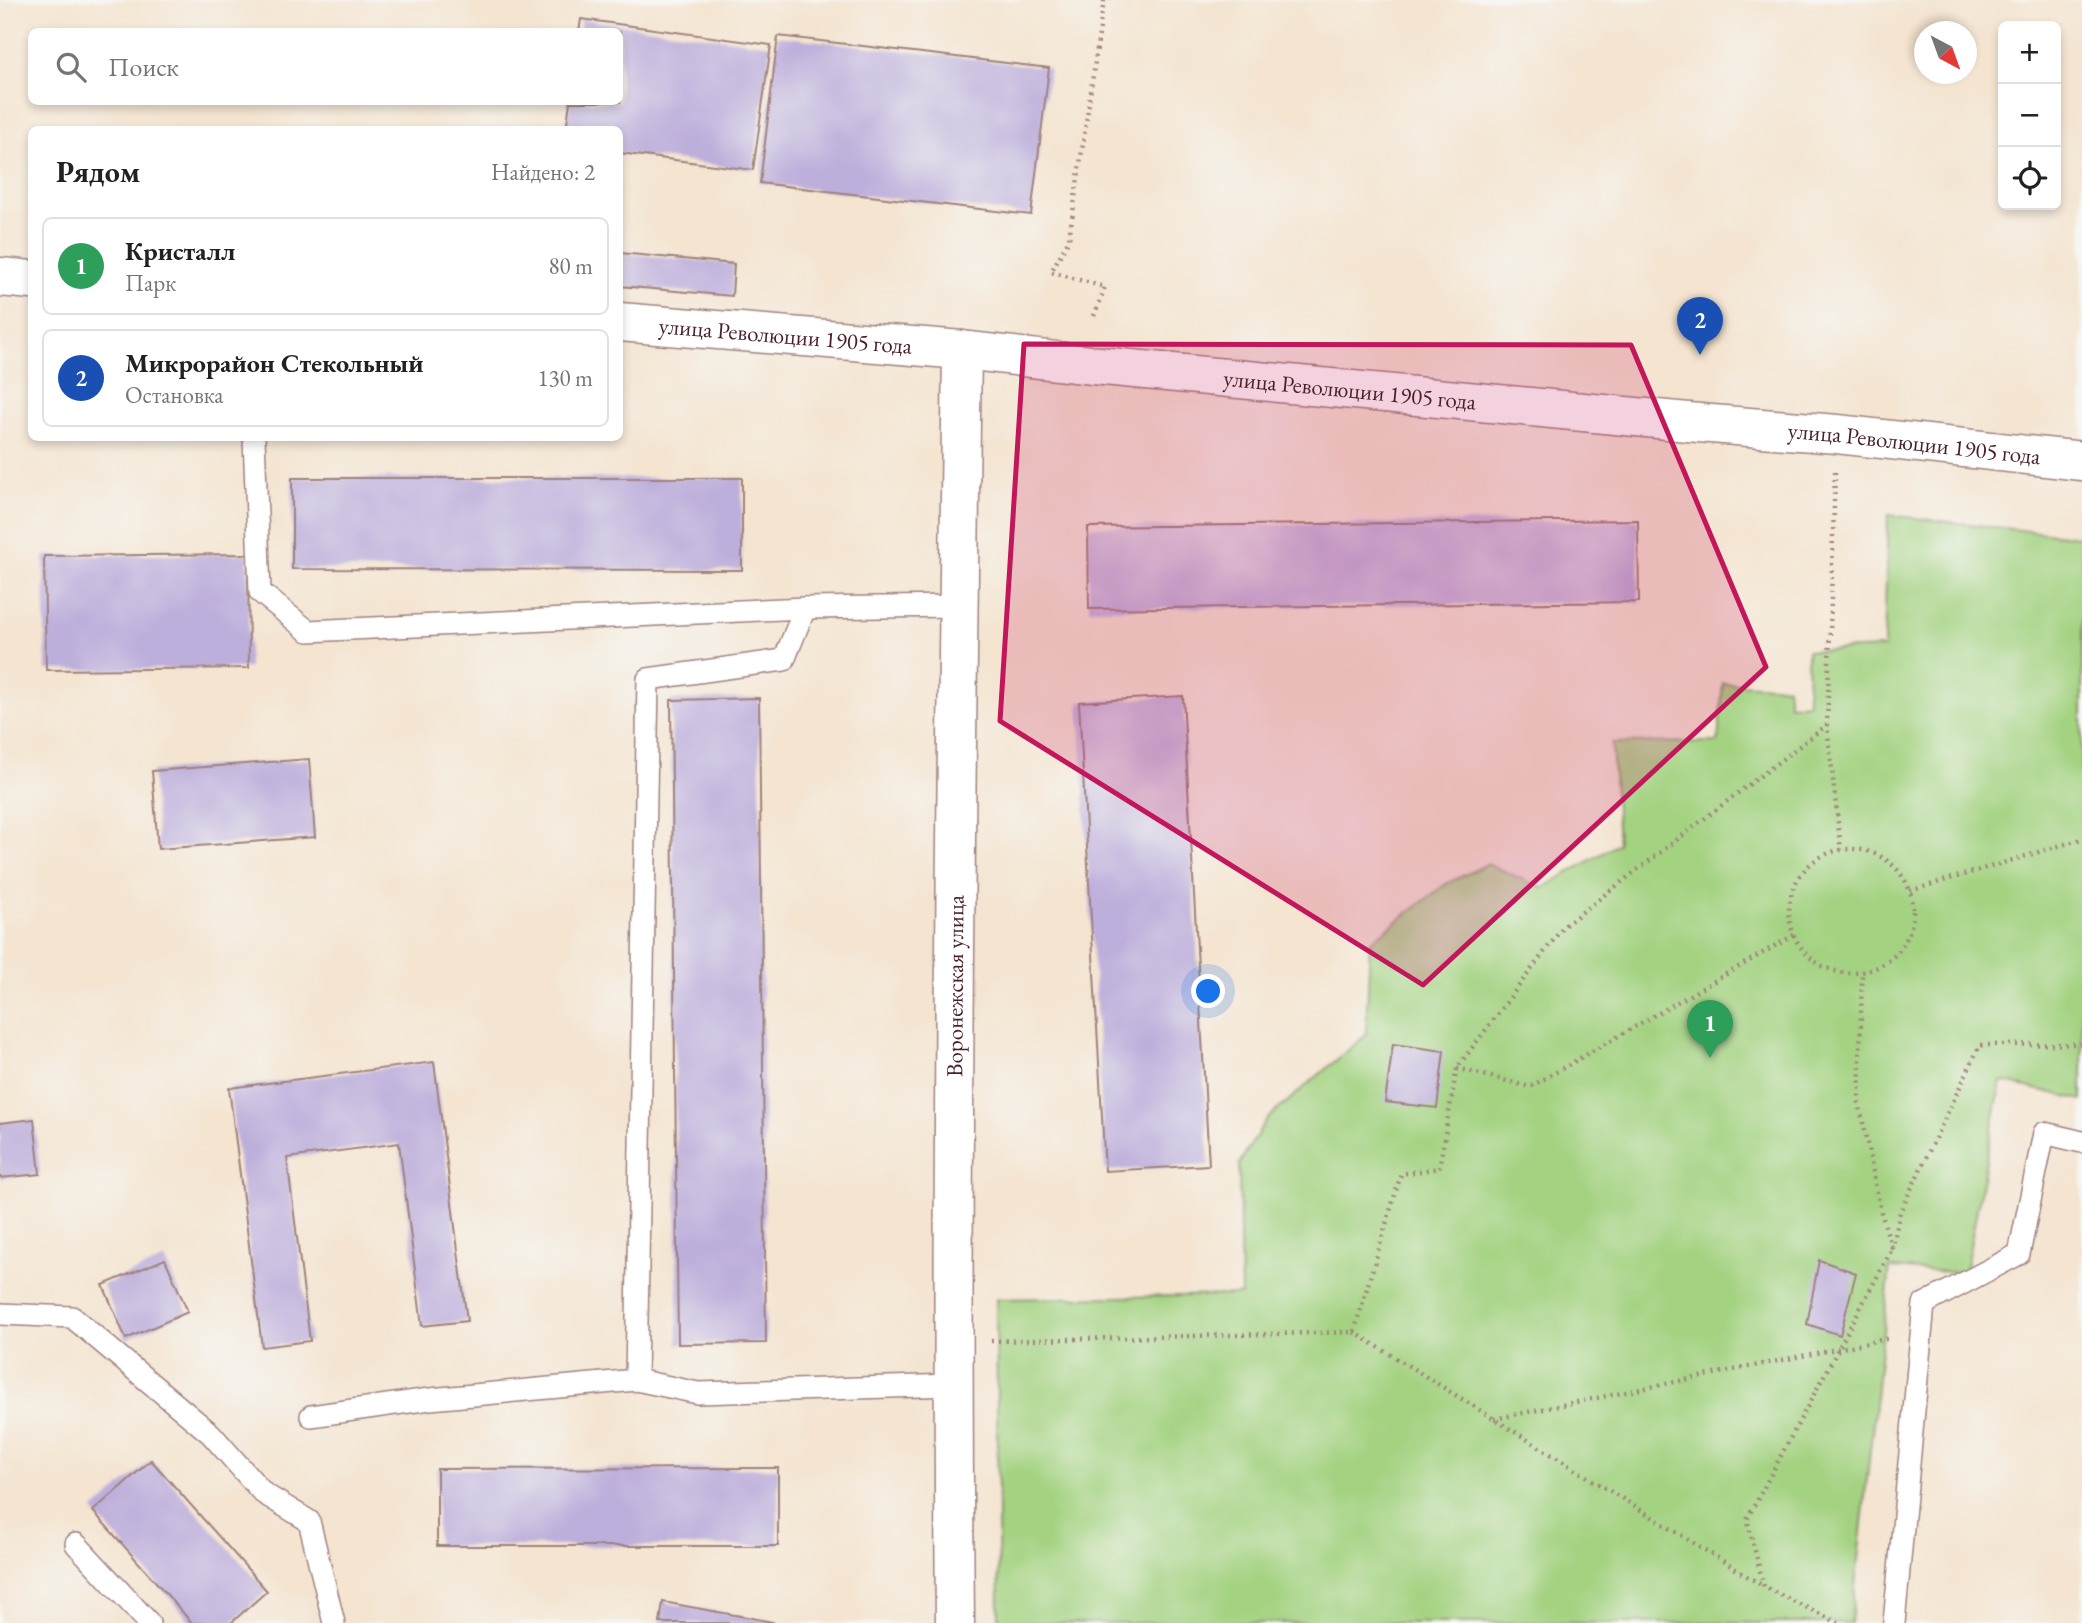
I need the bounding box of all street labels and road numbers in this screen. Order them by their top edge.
street label: улица Революции 1905 года [658,310,914,361]
street label: улица Революции 1905 года [1222,363,1478,417]
street label: улица Революции 1905 года [1787,415,2043,471]
street label: Воронежская улица [939,894,970,1077]

